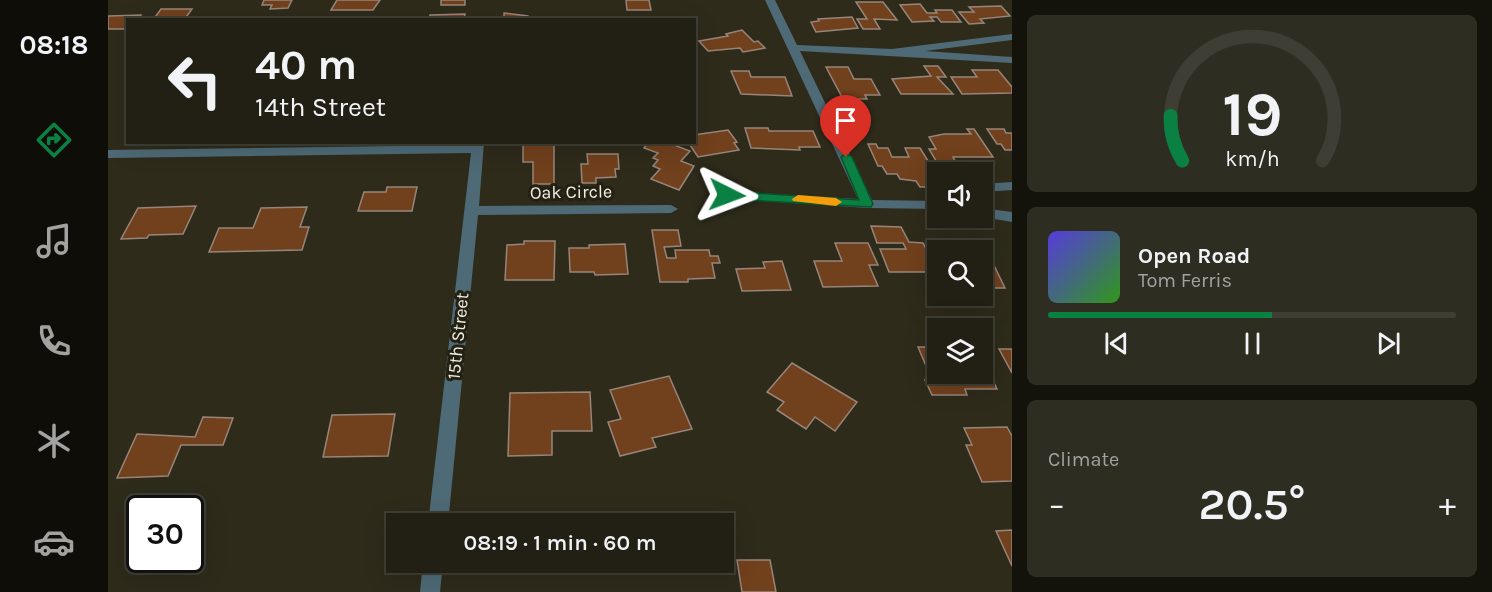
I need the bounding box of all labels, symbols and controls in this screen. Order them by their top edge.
text: 08:18 [20,29,88,61]
text: 40 m [255,40,357,90]
icon: left [156,42,234,120]
text: 19 [1222,78,1282,151]
text: 14th Street [255,91,386,123]
pin [820,95,871,157]
icon: arrive [829,104,862,137]
icon: directions [33,119,75,161]
text: km/h [1225,146,1279,171]
map controls [927,162,993,384]
button: sound [927,162,993,228]
position arrow [695,163,759,227]
street label: Oak Circle [530,180,612,204]
icon: music [33,220,75,262]
button: search [927,240,993,306]
text: Open Road [1138,243,1250,269]
text: Tom Ferris [1138,269,1232,292]
street label: 15th Street [442,291,474,381]
button: layers [927,318,993,384]
icon: phone [33,320,75,362]
icon: previous [1100,327,1133,360]
icon: pause [1236,327,1269,360]
icon: next [1372,327,1405,360]
icon: climate [33,420,75,462]
text: Climate [1048,448,1119,471]
text: 20.5° [1199,478,1305,530]
text: − [1048,485,1065,523]
text: + [1439,485,1456,523]
speed limit sign: 30 [126,495,204,573]
icon: car [33,521,75,563]
text: 08:19 · 1 min · 60 m [464,530,656,556]

